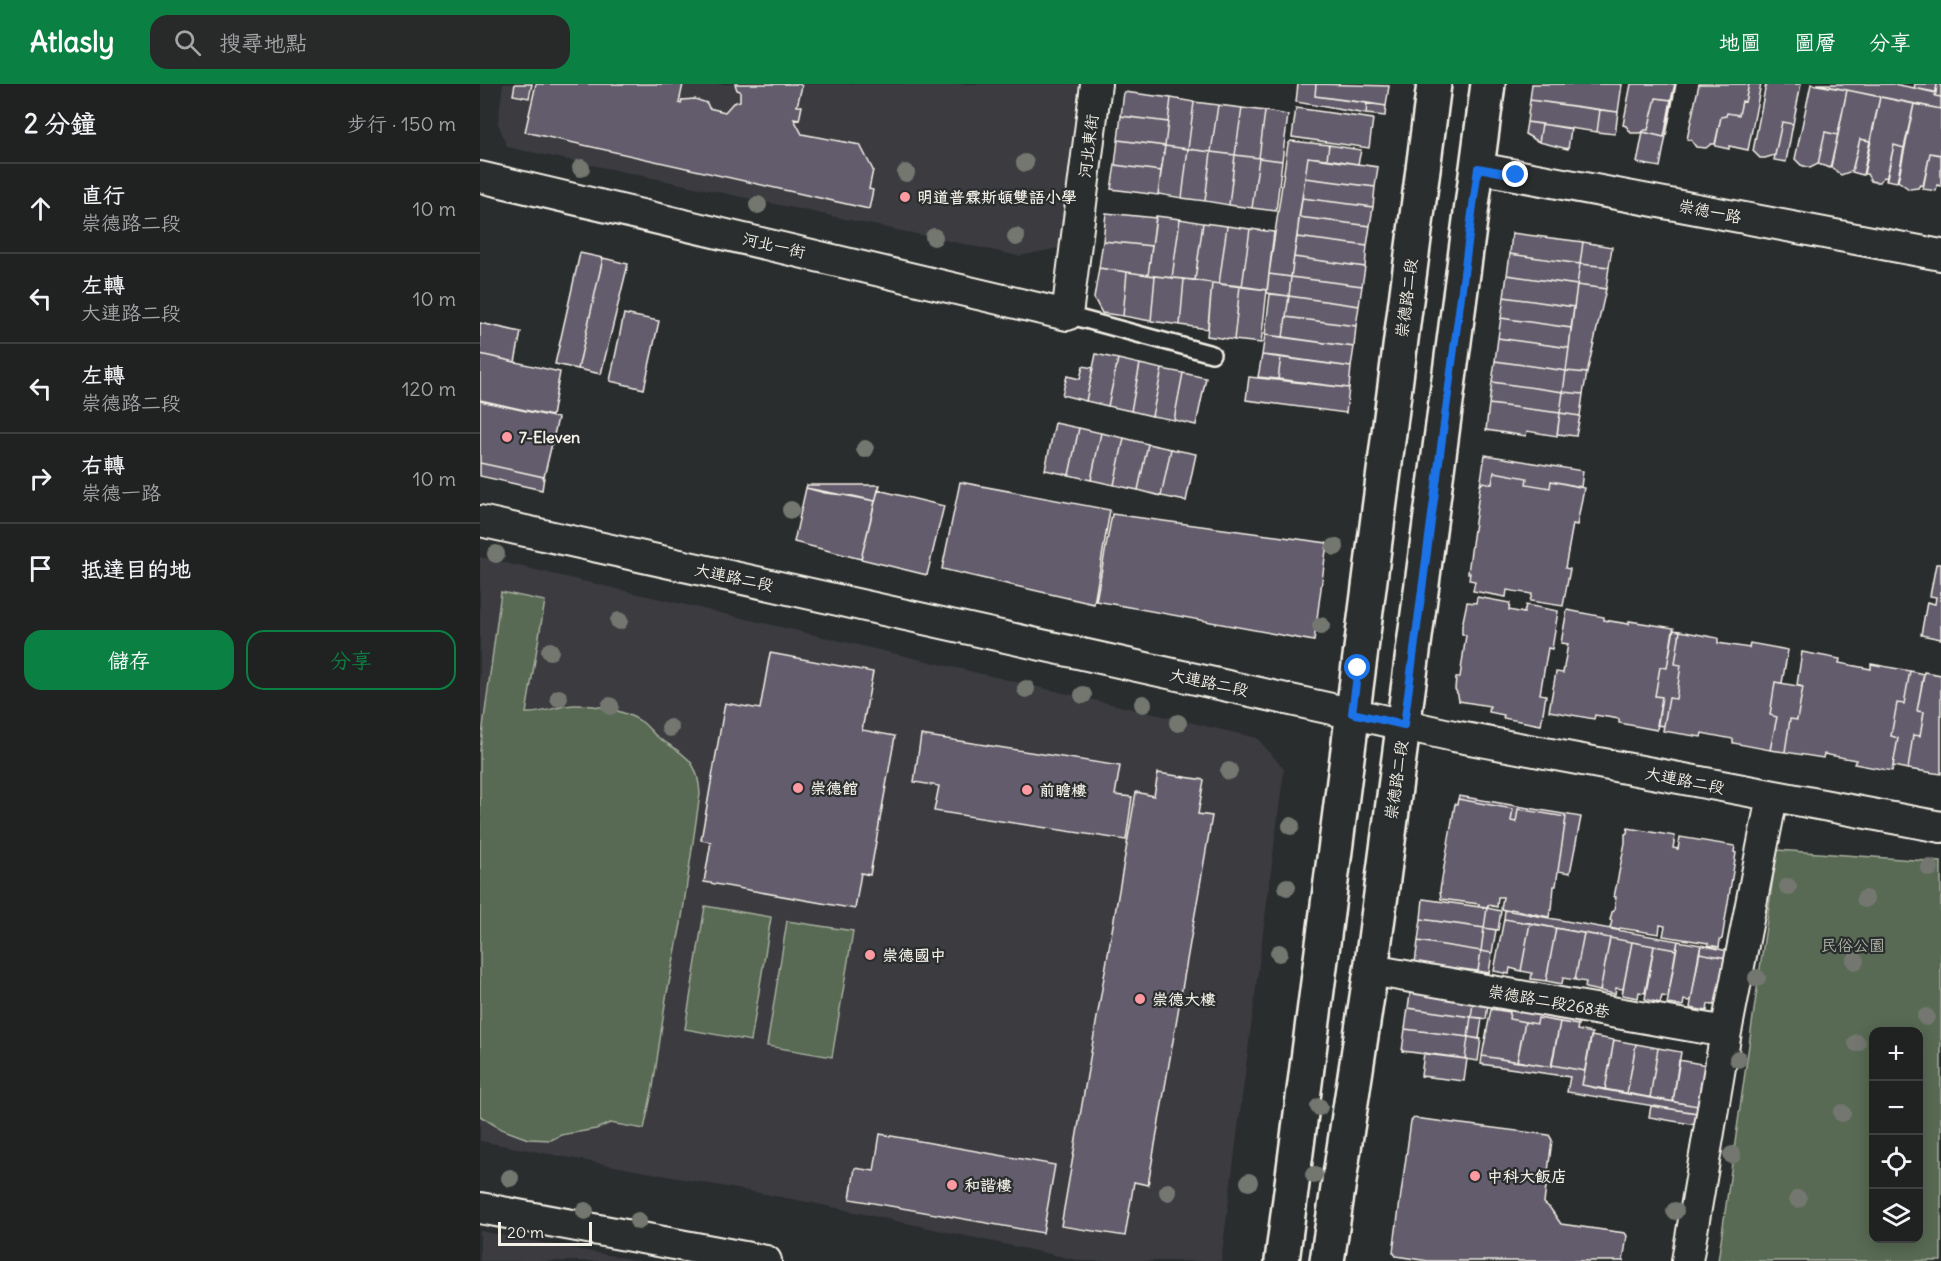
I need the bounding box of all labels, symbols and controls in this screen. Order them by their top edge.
search box [150,15,570,69]
text: Atlasly [30,24,114,60]
icon: search [171,26,204,59]
text: 搜尋地點 [219,29,307,57]
text: 地圖 [1719,29,1761,56]
text: 圖層 [1794,29,1836,56]
text: 分享 [1869,29,1911,56]
text: 2 分鐘 [24,107,96,140]
text: 步行 · 150 m [347,111,456,136]
street label: 河北東街 [1074,113,1102,179]
route end [1502,161,1528,187]
text: 直行 [81,181,125,209]
place label: 明道普霖斯頓雙語小學 [917,187,1077,207]
marker: 明道普霖斯頓雙語小學 [898,190,912,204]
icon: ahead [24,192,57,225]
street label: 崇德一路 [1677,195,1743,227]
text: 10 m [413,196,456,221]
text: 崇德路二段 [81,210,181,235]
street label: 河北一街 [741,228,807,262]
street label: 崇德路二段 [1391,257,1421,339]
text: 左轉 [81,271,125,299]
icon: left [24,282,57,315]
text: 10 m [413,286,456,311]
text: 大連路二段 [81,300,181,325]
text: 左轉 [81,361,125,389]
icon: left [24,372,57,405]
text: 120 m [402,376,456,401]
text: 崇德路二段 [81,390,181,415]
place label: 7-Eleven [519,427,580,447]
marker: 7-Eleven [500,430,514,444]
text: 右轉 [81,451,125,479]
icon: right [24,462,57,495]
text: 10 m [413,466,456,491]
text: 崇德一路 [81,480,161,505]
icon: arrive [24,552,57,585]
text: 抵達目的地 [81,555,191,583]
street label: 大連路二段 [693,559,775,595]
button: 儲存 [24,630,234,690]
button: 分享 [246,630,456,690]
route start [1344,654,1370,680]
street label: 大連路二段 [1168,664,1250,700]
street label: 崇德路二段 [1381,739,1411,821]
street label: 大連路二段 [1644,763,1726,797]
place label: 崇德館 [810,778,858,798]
place label: 前瞻樓 [1039,780,1087,800]
marker: 崇德館 [791,781,805,795]
marker: 前瞻樓 [1020,783,1034,797]
park label: 民俗公園 [1821,935,1885,955]
place label: 崇德國中 [882,945,946,965]
marker: 崇德國中 [863,948,877,962]
street label: 崇德路二段268巷 [1487,980,1611,1022]
place label: 崇德大樓 [1152,989,1216,1009]
marker: 崇德大樓 [1133,992,1147,1006]
map controls [1869,1027,1923,1243]
button: + [1869,1027,1923,1081]
button: − [1869,1081,1923,1135]
button: locate [1869,1135,1923,1189]
place label: 中科大飯店 [1487,1166,1567,1186]
marker: 中科大飯店 [1468,1169,1482,1183]
place label: 和諧樓 [964,1175,1012,1195]
marker: 和諧樓 [945,1178,959,1192]
button: layers [1869,1189,1923,1243]
scale bar [498,1219,592,1246]
text: 20 m [507,1222,544,1242]

